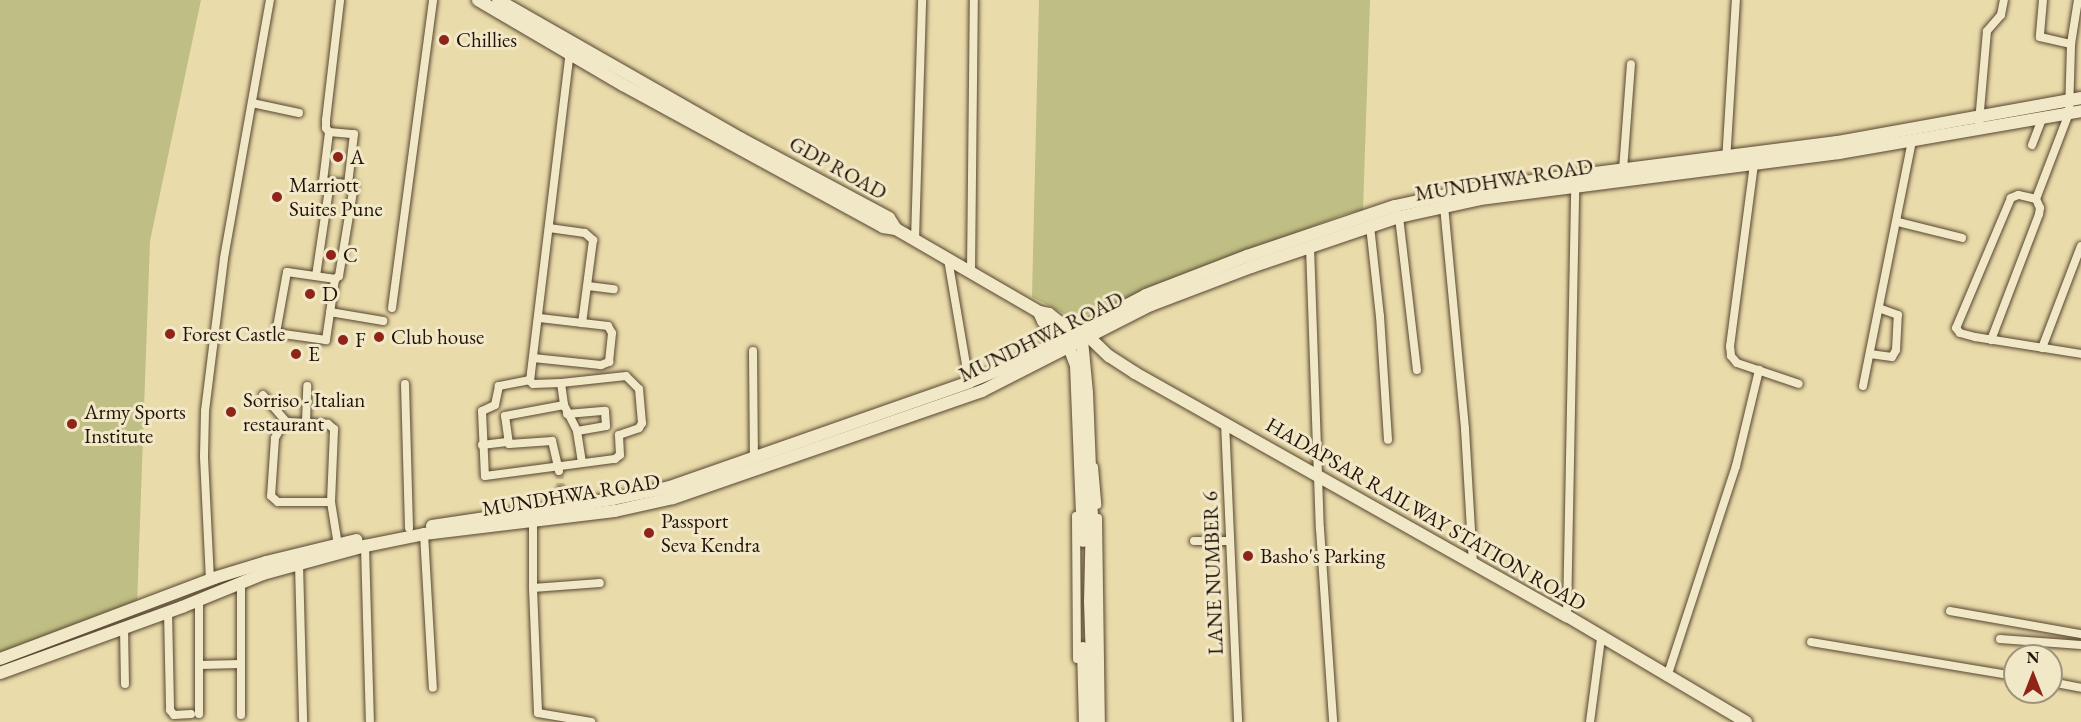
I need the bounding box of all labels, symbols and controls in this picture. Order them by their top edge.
place label: Chillies [456,27,517,53]
marker: Chillies [437,33,451,47]
street label: GDP ROAD [785,131,891,205]
place label: A [350,144,365,170]
marker: A [331,150,345,164]
street label: MUNDHWA ROAD [1413,153,1595,207]
place label: Marriott Suites Pune [289,172,383,222]
marker: Marriott Suites Pune [270,190,284,204]
place label: C [343,242,358,268]
marker: C [324,248,338,262]
place label: D [322,281,338,307]
street label: MUNDHWA ROAD [955,286,1127,388]
marker: D [303,287,317,301]
place label: Forest Castle [182,321,285,347]
place label: Club house [391,324,484,350]
marker: Forest Castle [163,327,177,341]
place label: F [355,327,366,353]
marker: Club house [372,330,386,344]
marker: F [336,333,350,347]
place label: E [308,341,320,367]
marker: E [289,347,303,361]
place label: Sorriso - Italian restaurant [243,387,365,437]
place label: Army Sports Institute [84,399,186,449]
marker: Sorriso - Italian restaurant [224,405,238,419]
street label: HADAPSAR RAILWAY STATION ROAD [1262,412,1590,616]
marker: Army Sports Institute [65,417,79,431]
street label: MUNDHWA ROAD [480,468,662,522]
street label: LANE NUMBER 6 [1198,491,1228,655]
place label: Passport Seva Kendra [661,508,760,558]
marker: Passport Seva Kendra [642,526,656,540]
place label: Basho's Parking [1260,543,1385,569]
marker: Basho's Parking [1241,549,1255,563]
north arrow [2003,644,2063,704]
text: N [2027,647,2039,668]

